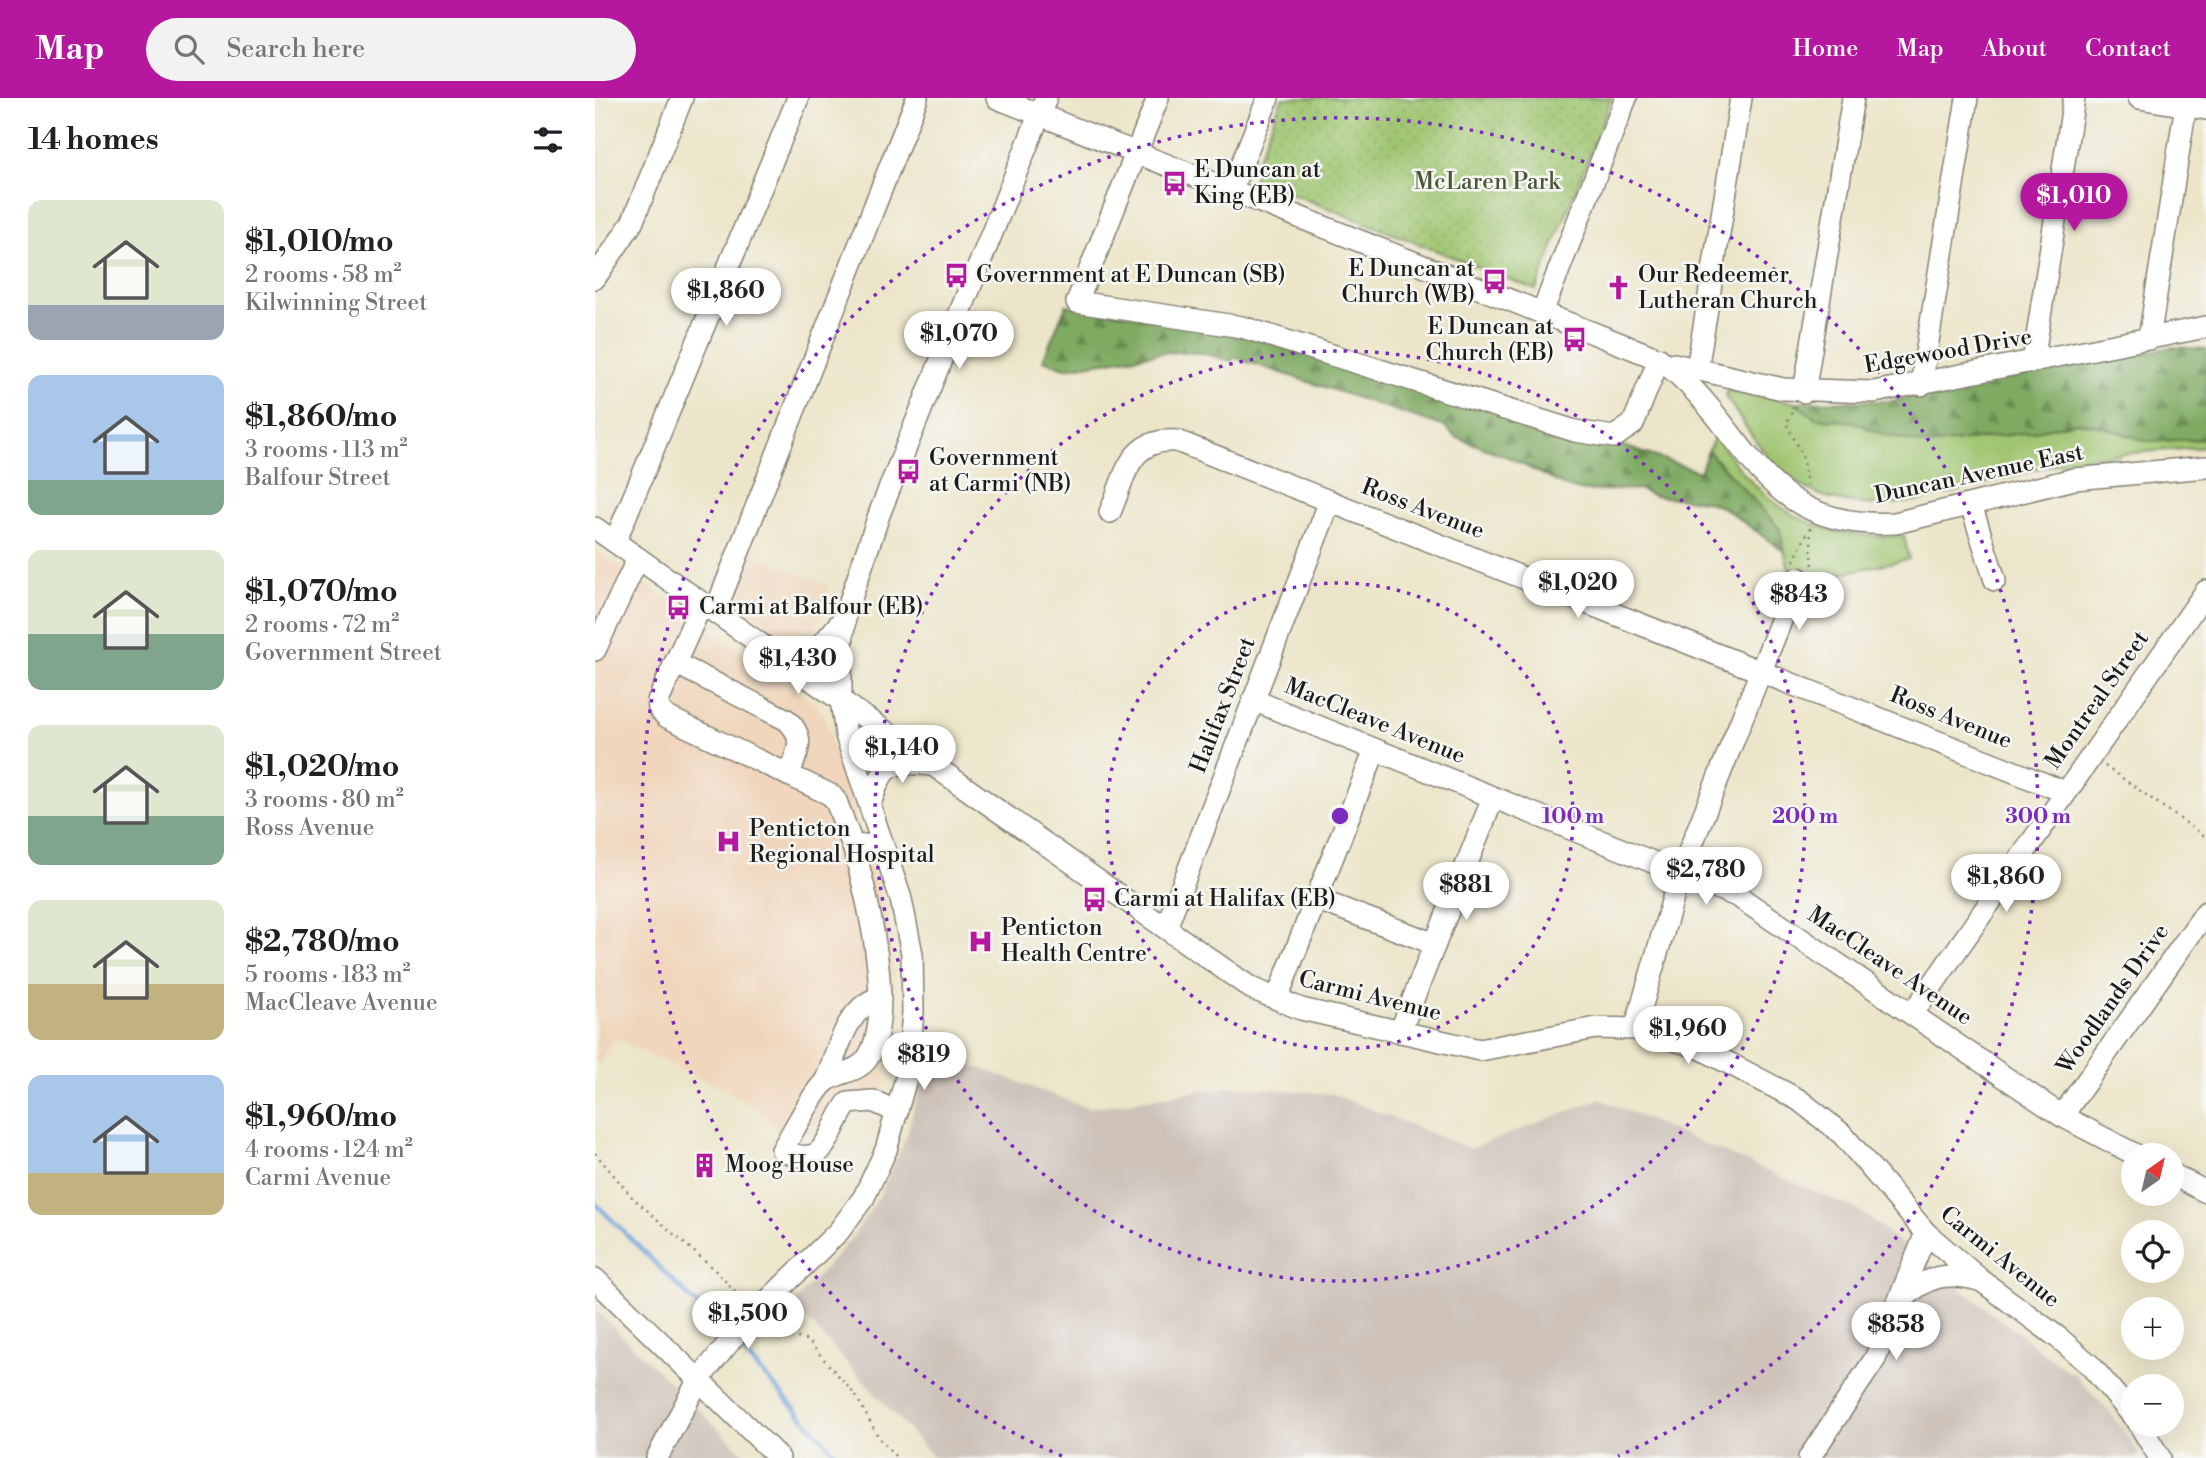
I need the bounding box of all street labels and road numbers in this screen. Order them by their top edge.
street label: Edgewood Drive [1862,322,2034,380]
street label: Duncan Avenue East [1872,438,2086,510]
street label: Ross Avenue [1358,473,1488,545]
street label: Montreal Street [2039,626,2155,774]
street label: Halifax Street [1184,633,1262,777]
street label: MacCleave Avenue [1281,672,1469,770]
street label: Ross Avenue [1886,681,2016,755]
street label: MacCleave Avenue [1802,901,1978,1031]
street label: Woodlands Drive [2050,919,2175,1080]
street label: Carmi Avenue [1296,965,1444,1027]
street label: Carmi Avenue [1934,1200,2066,1314]

